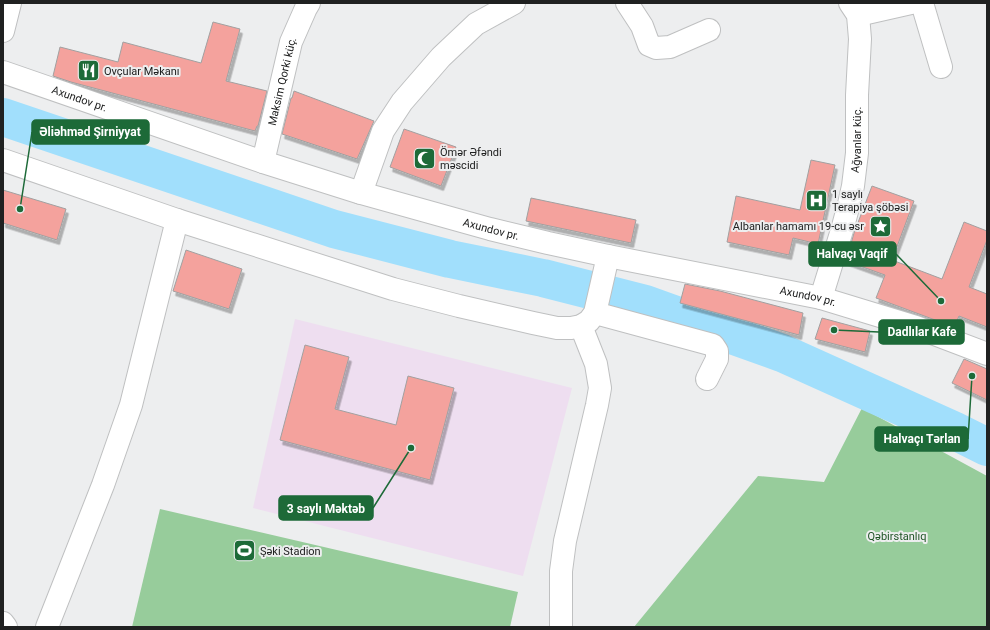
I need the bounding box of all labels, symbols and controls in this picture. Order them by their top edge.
street label: Maksim Qorki küç. [266,35,300,127]
restaurant icon: Ovçular Məkanı [76,58,102,84]
place label: Ovçular Məkanı [104,65,180,78]
street label: Axundov pr. [50,83,109,115]
street label: Ağvanlar küç. [849,107,864,174]
callout: Əliəhməd Şirniyyat [32,120,149,144]
text: Əliəhməd Şirniyyat [39,125,141,139]
mosque icon: Ömər Əfəndi məscidi [411,145,437,171]
place label: Ömər Əfəndi məscidi [440,146,502,172]
hospital icon: 1 saylı Terapiya şöbəsi [804,187,830,213]
place label: 1 saylı Terapiya şöbəsi [832,188,908,214]
place icon: Albanlar hamamı 19-cu əsr [867,213,893,239]
street label: Axundov pr. [462,216,521,243]
place label: Albanlar hamamı 19-cu əsr [733,220,864,233]
callout: Halvaçı Vaqif [809,242,896,266]
text: Halvaçı Vaqif [816,247,888,261]
street label: Axundov pr. [779,284,838,309]
callout: Dadlılar Kafe [879,320,964,344]
text: Dadlılar Kafe [887,325,957,339]
callout: Halvaçı Tərlan [875,427,968,451]
text: Halvaçı Tərlan [883,432,961,446]
callout: 3 saylı Məktəb [279,496,373,520]
text: 3 saylı Məktəb [287,502,365,516]
park label: Qəbirstanlıq [868,530,926,543]
sports icon: Şəki Stadion [232,538,258,564]
place label: Şəki Stadion [260,545,321,558]

